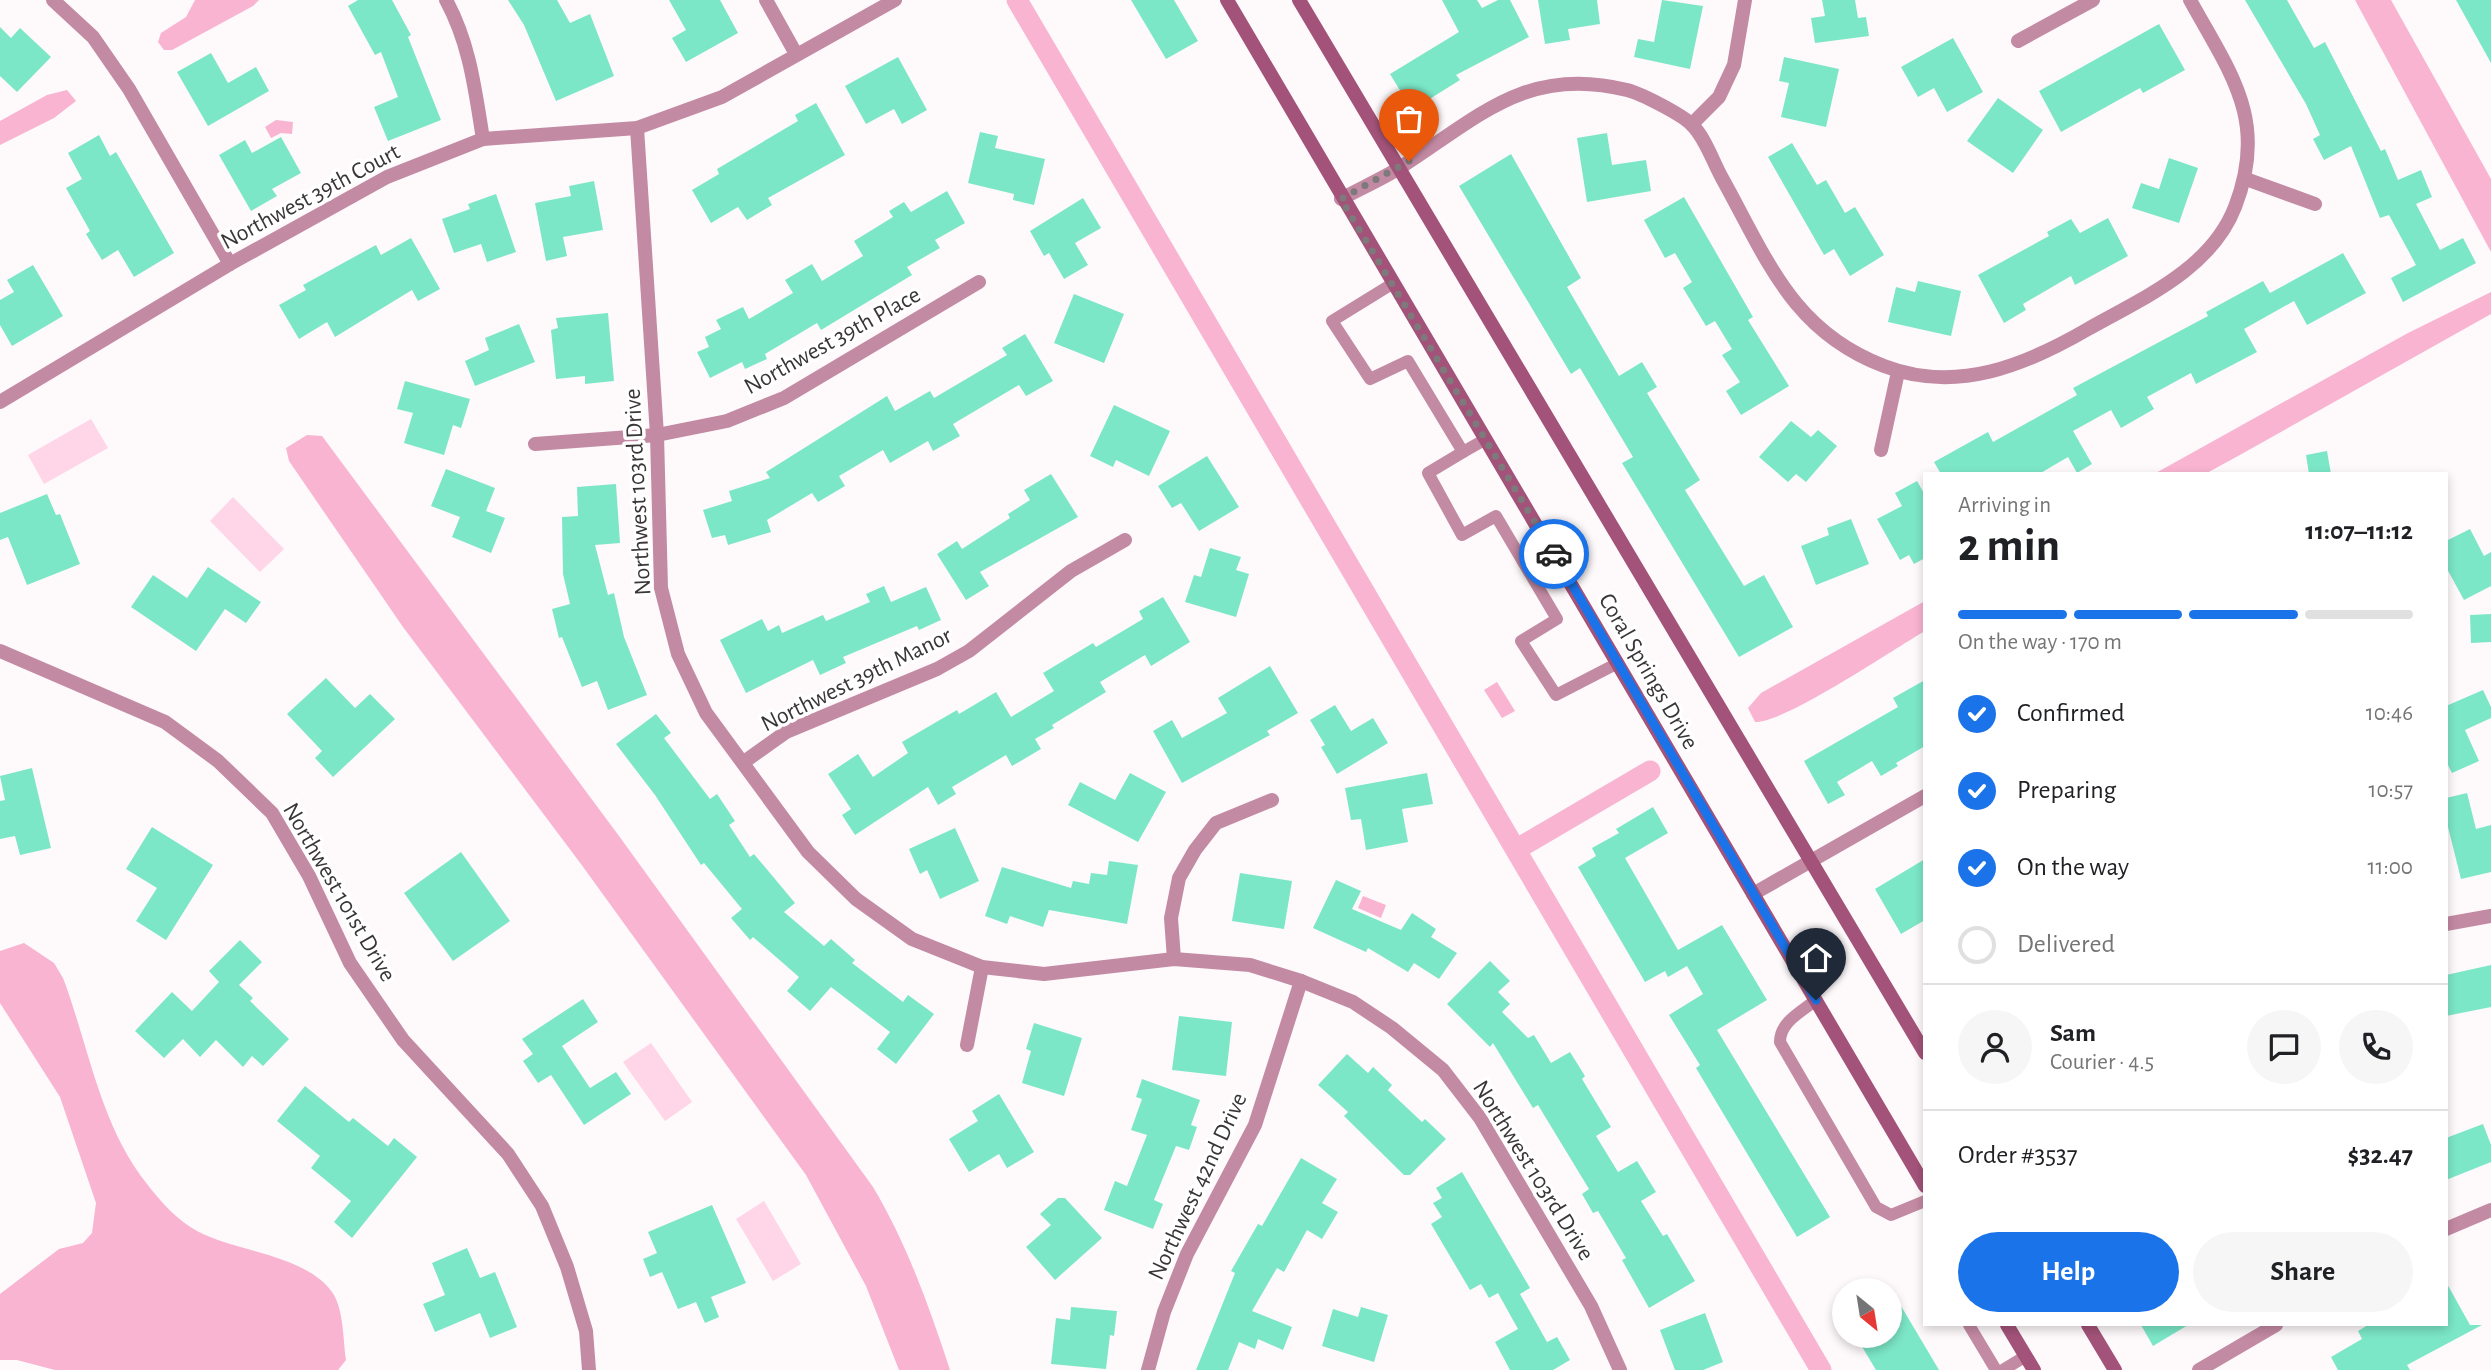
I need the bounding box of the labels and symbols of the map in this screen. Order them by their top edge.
pin [1379,89,1439,161]
street label: Northwest 39th Court [217,139,404,254]
street label: Northwest 39th Place [740,283,925,399]
street label: Northwest 103rd Drive [621,388,655,596]
courier [1519,519,1589,589]
street label: Coral Springs Drive [1594,589,1702,754]
street label: Northwest 39th Manor [757,623,956,736]
street label: Northwest 101st Drive [278,799,400,986]
pin [1786,928,1846,1000]
street label: Northwest 103rd Drive [1468,1076,1598,1265]
street label: Northwest 42nd Drive [1144,1089,1252,1284]
north arrow [1832,1278,1902,1348]

